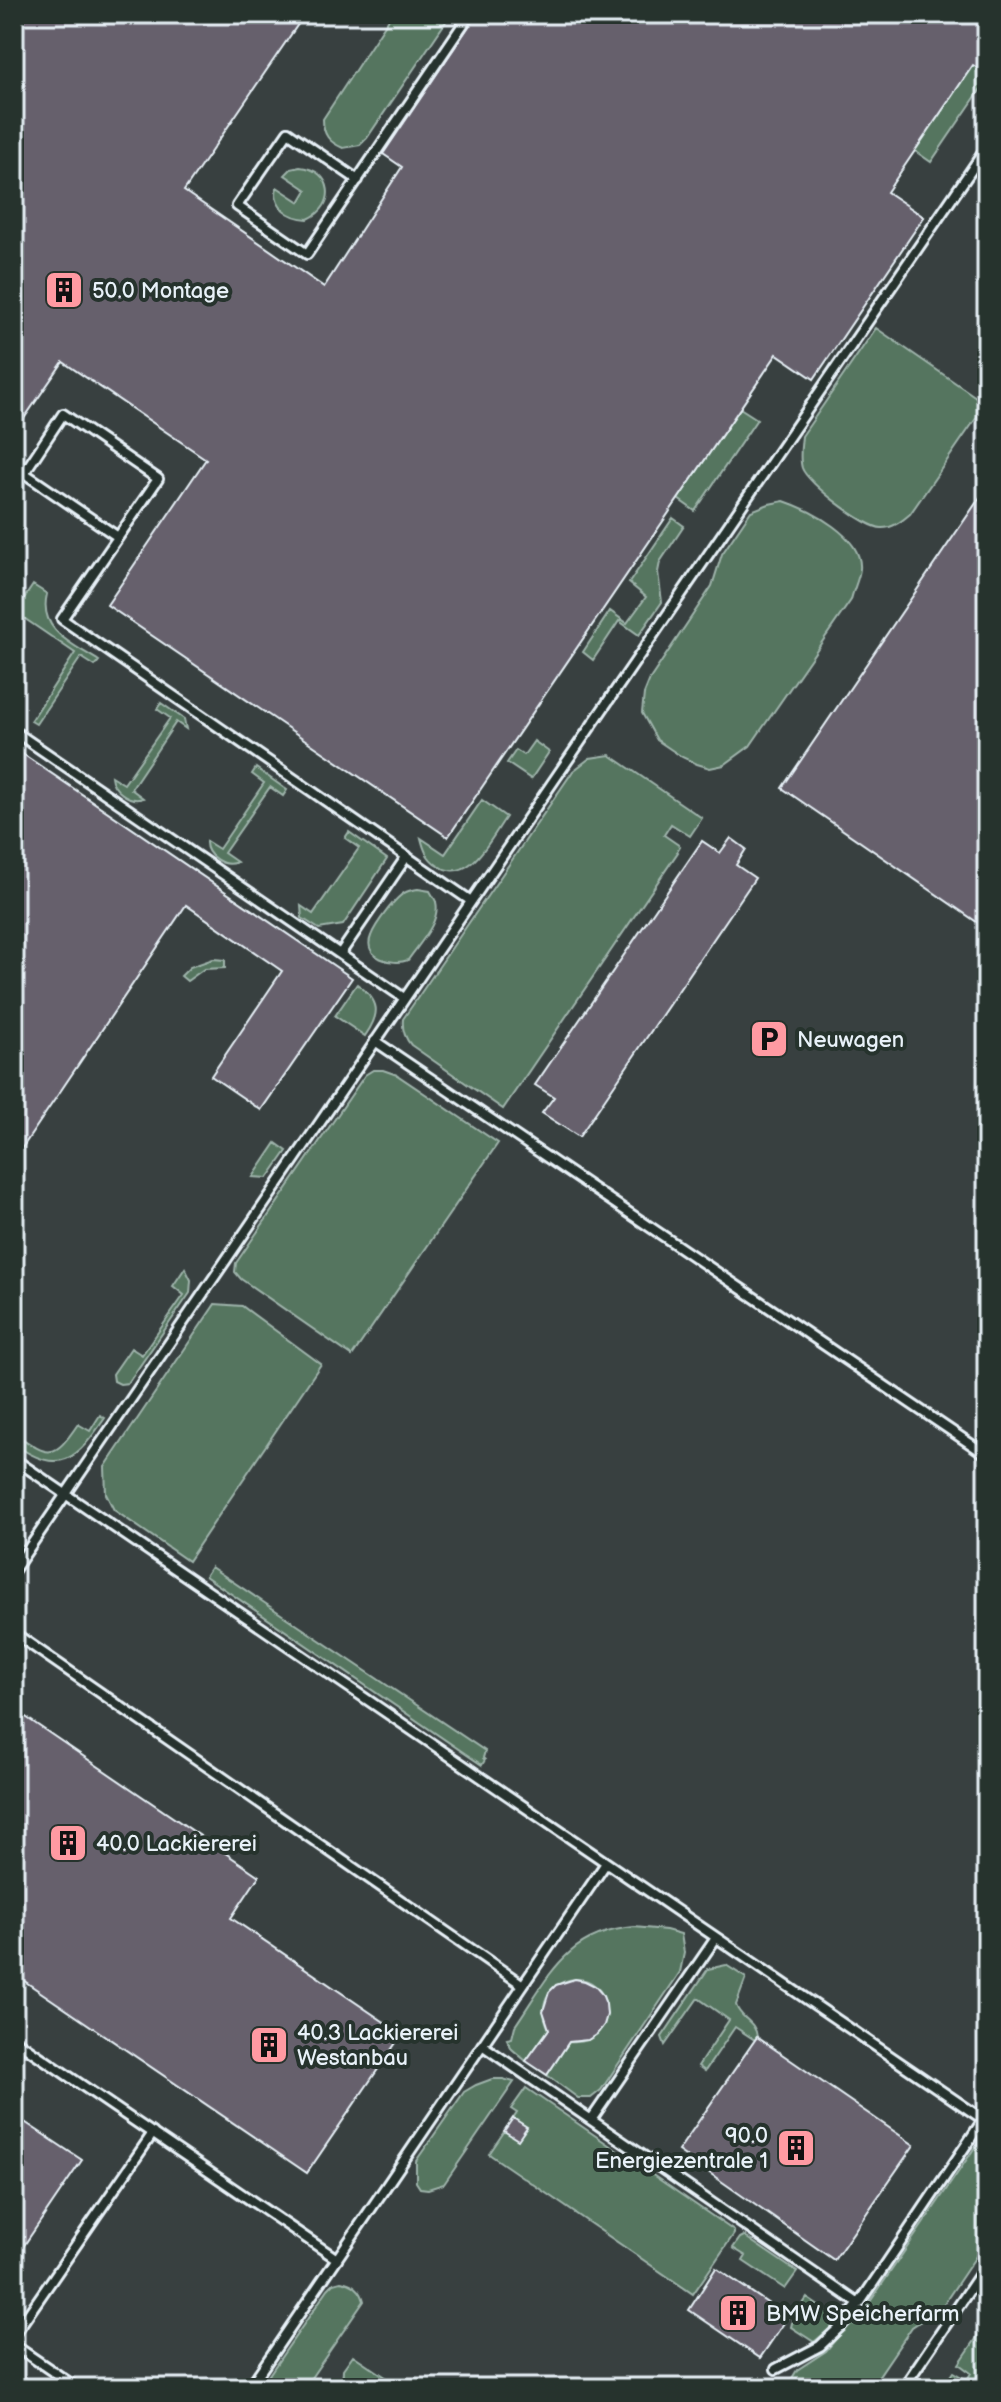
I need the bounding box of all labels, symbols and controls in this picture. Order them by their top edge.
building icon: 50.0 Montage [43,269,85,311]
place label: 50.0 Montage [92,278,229,305]
parking icon: Neuwagen [748,1018,790,1060]
place label: Neuwagen [797,1027,904,1054]
building icon: 40.0 Lackiererei [47,1822,89,1864]
place label: 40.0 Lackiererei [96,1831,257,1858]
place label: 40.3 Lackiererei Westanbau [297,2020,458,2072]
building icon: 40.3 Lackiererei Westanbau [248,2024,290,2066]
place label: 90.0 Energiezentrale 1 [595,2123,768,2175]
building icon: 90.0 Energiezentrale 1 [775,2127,817,2169]
building icon: BMW Speicherfarm [717,2292,759,2334]
place label: BMW Speicherfarm [766,2301,959,2328]

